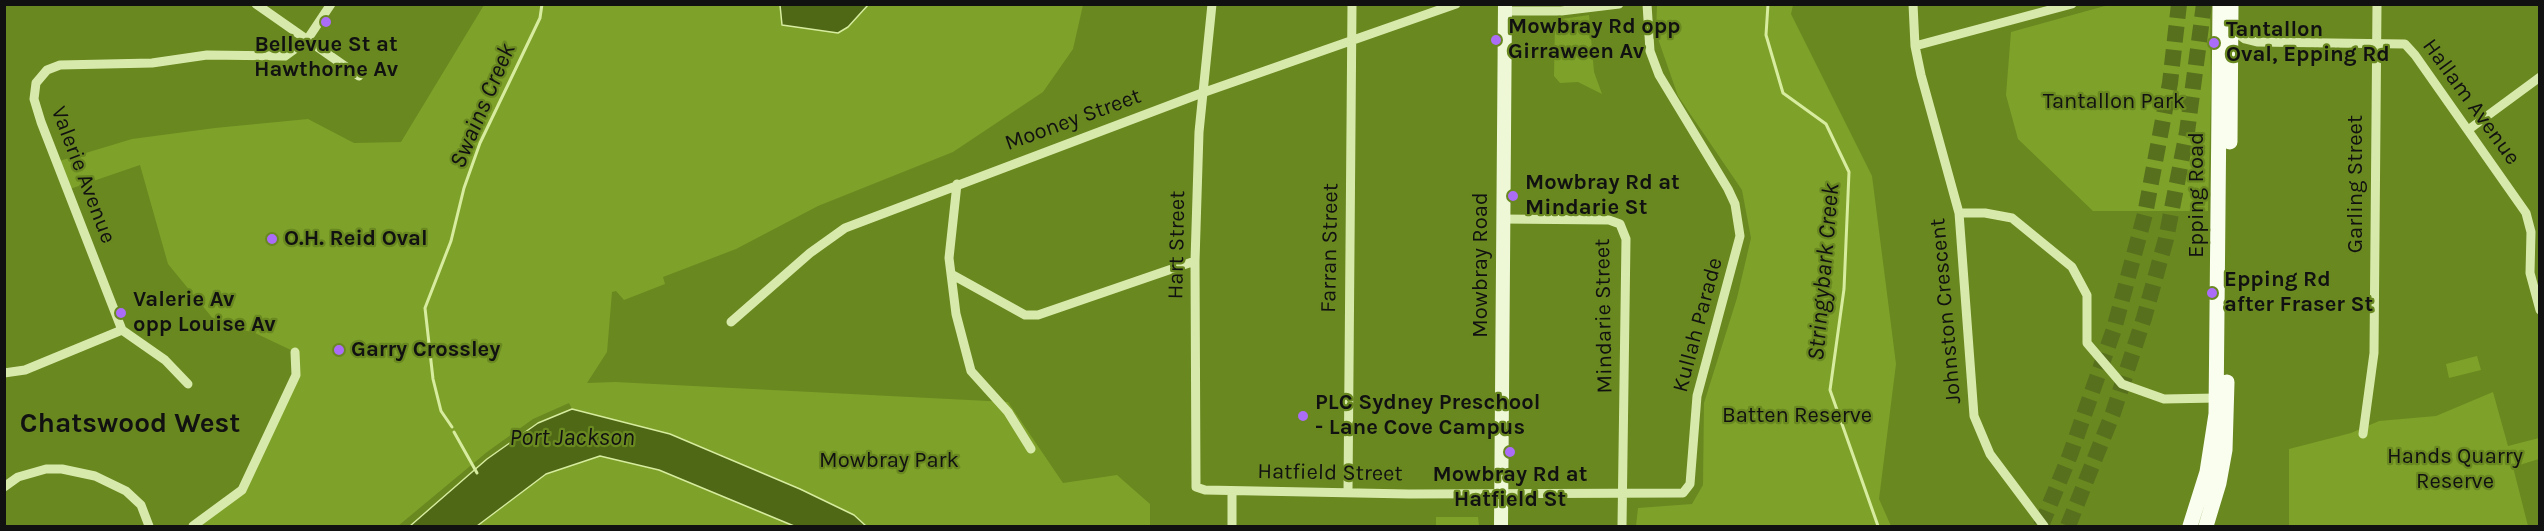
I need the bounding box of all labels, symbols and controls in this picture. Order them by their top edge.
place label: Mowbray Rd opp Girraween Av [1508,14,1681,66]
marker: Bellevue St at Hawthorne Av [319,15,333,29]
place label: Tantallon Oval, Epping Rd [2226,17,2390,68]
place label: Bellevue St at Hawthorne Av [254,32,398,84]
marker: Mowbray Rd opp Girraween Av [1489,33,1503,47]
street label: Hallam Avenue [2416,34,2526,170]
marker: Tantallon Oval, Epping Rd [2207,36,2221,50]
water label: Swains Creek [444,39,522,173]
street label: Mooney Street [1001,83,1145,157]
park label: Tantallon Park [2043,89,2185,115]
street label: Valerie Avenue [45,103,121,247]
street label: Garling Street [2343,115,2369,253]
street label: Epping Road [2184,132,2210,258]
place label: Mowbray Rd at Mindarie St [1525,170,1680,222]
water label: Stringybark Creek [1802,182,1846,362]
street label: Farran Street [1316,183,1344,313]
marker: Mowbray Rd at Mindarie St [1506,189,1520,203]
street label: Hart Street [1163,190,1191,300]
street label: Mowbray Road [1468,192,1494,338]
street label: Johnston Crescent [1925,217,1967,405]
place label: O.H. Reid Oval [284,226,428,252]
marker: O.H. Reid Oval [265,232,279,246]
street label: Mindarie Street [1589,238,1619,394]
street label: Kullah Parade [1667,255,1729,395]
place label: Epping Rd after Fraser St [2224,267,2373,318]
marker: Epping Rd after Fraser St [2205,286,2219,300]
place label: Valerie Av opp Louise Av [133,287,276,338]
marker: Valerie Av opp Louise Av [114,306,128,320]
place label: Garry Crossley [351,337,500,363]
marker: Garry Crossley [332,343,346,357]
place label: PLC Sydney Preschool - Lane Cove Campus [1315,390,1540,442]
park label: Batten Reserve [1722,403,1872,429]
district label: Chatswood West [20,407,240,441]
marker: PLC Sydney Preschool - Lane Cove Campus [1296,409,1310,423]
water label: Port Jackson [509,424,635,452]
park label: Hands Quarry Reserve [2387,444,2523,496]
marker: Mowbray Rd at Hatfield St [1503,445,1517,459]
park label: Mowbray Park [819,448,959,474]
street label: Hatfield Street [1257,459,1403,487]
place label: Mowbray Rd at Hatfield St [1433,462,1587,514]

